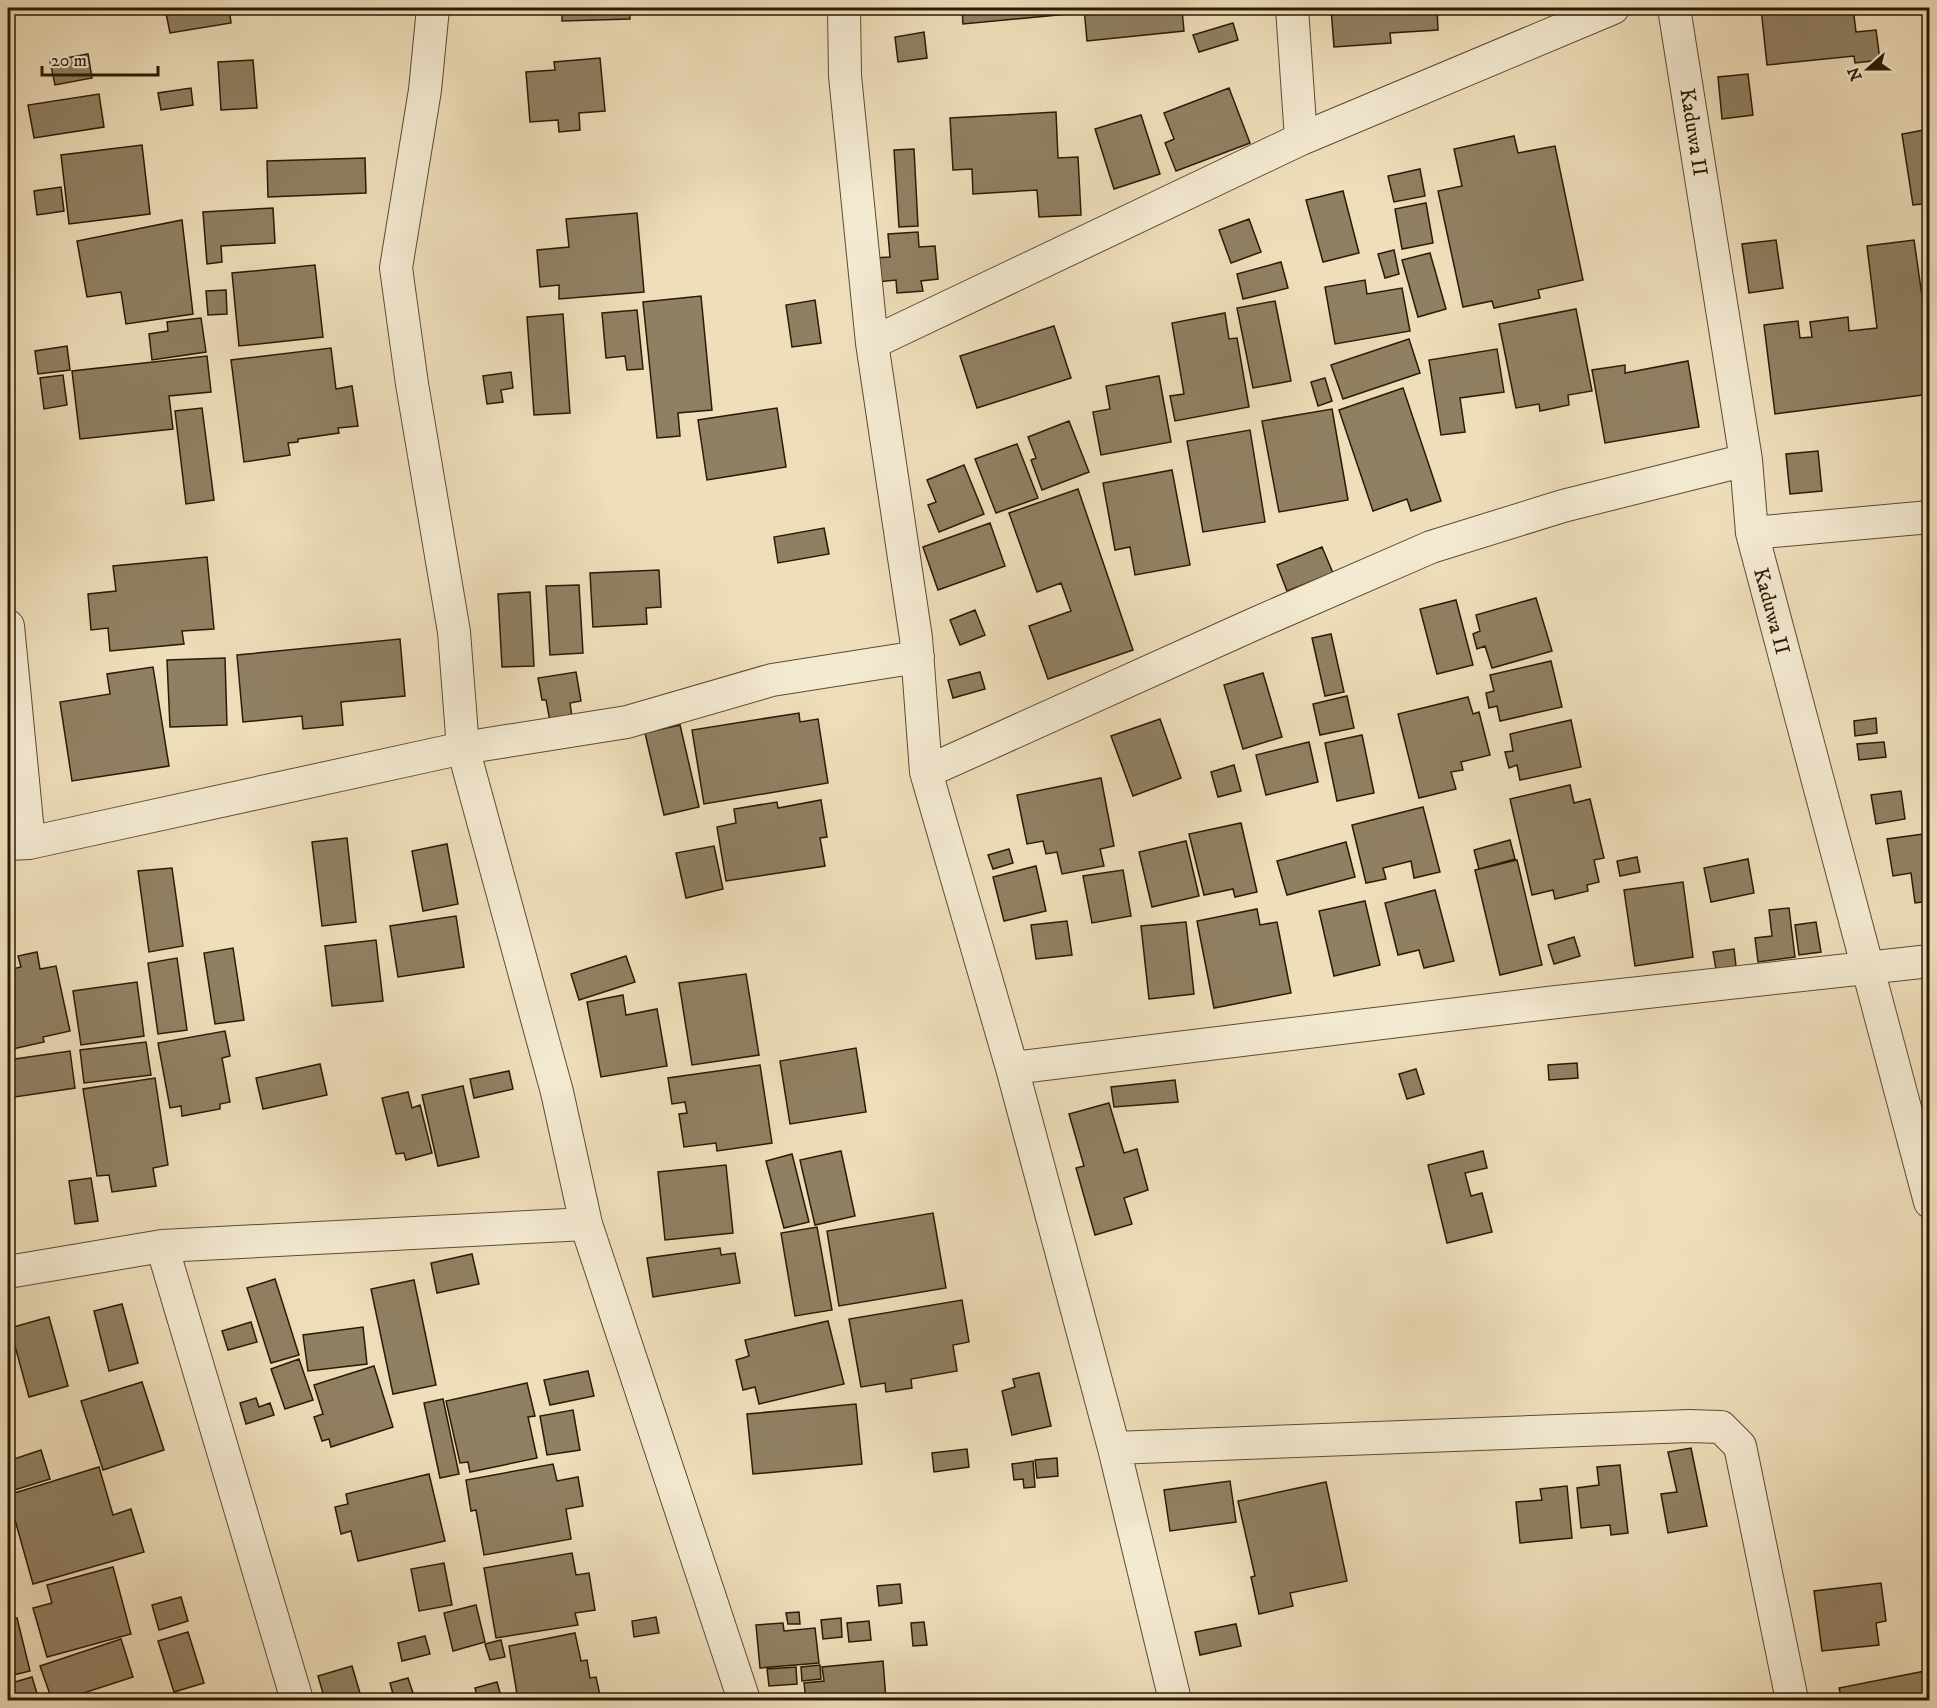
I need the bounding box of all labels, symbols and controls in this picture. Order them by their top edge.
scale bar [42,39,158,77]
north arrow [1838,39,1898,99]
text: 20 m [51,50,87,72]
text: N [1843,64,1867,84]
street label: Kaduwa II [1673,86,1713,178]
street label: Kaduwa II [1747,565,1795,657]

